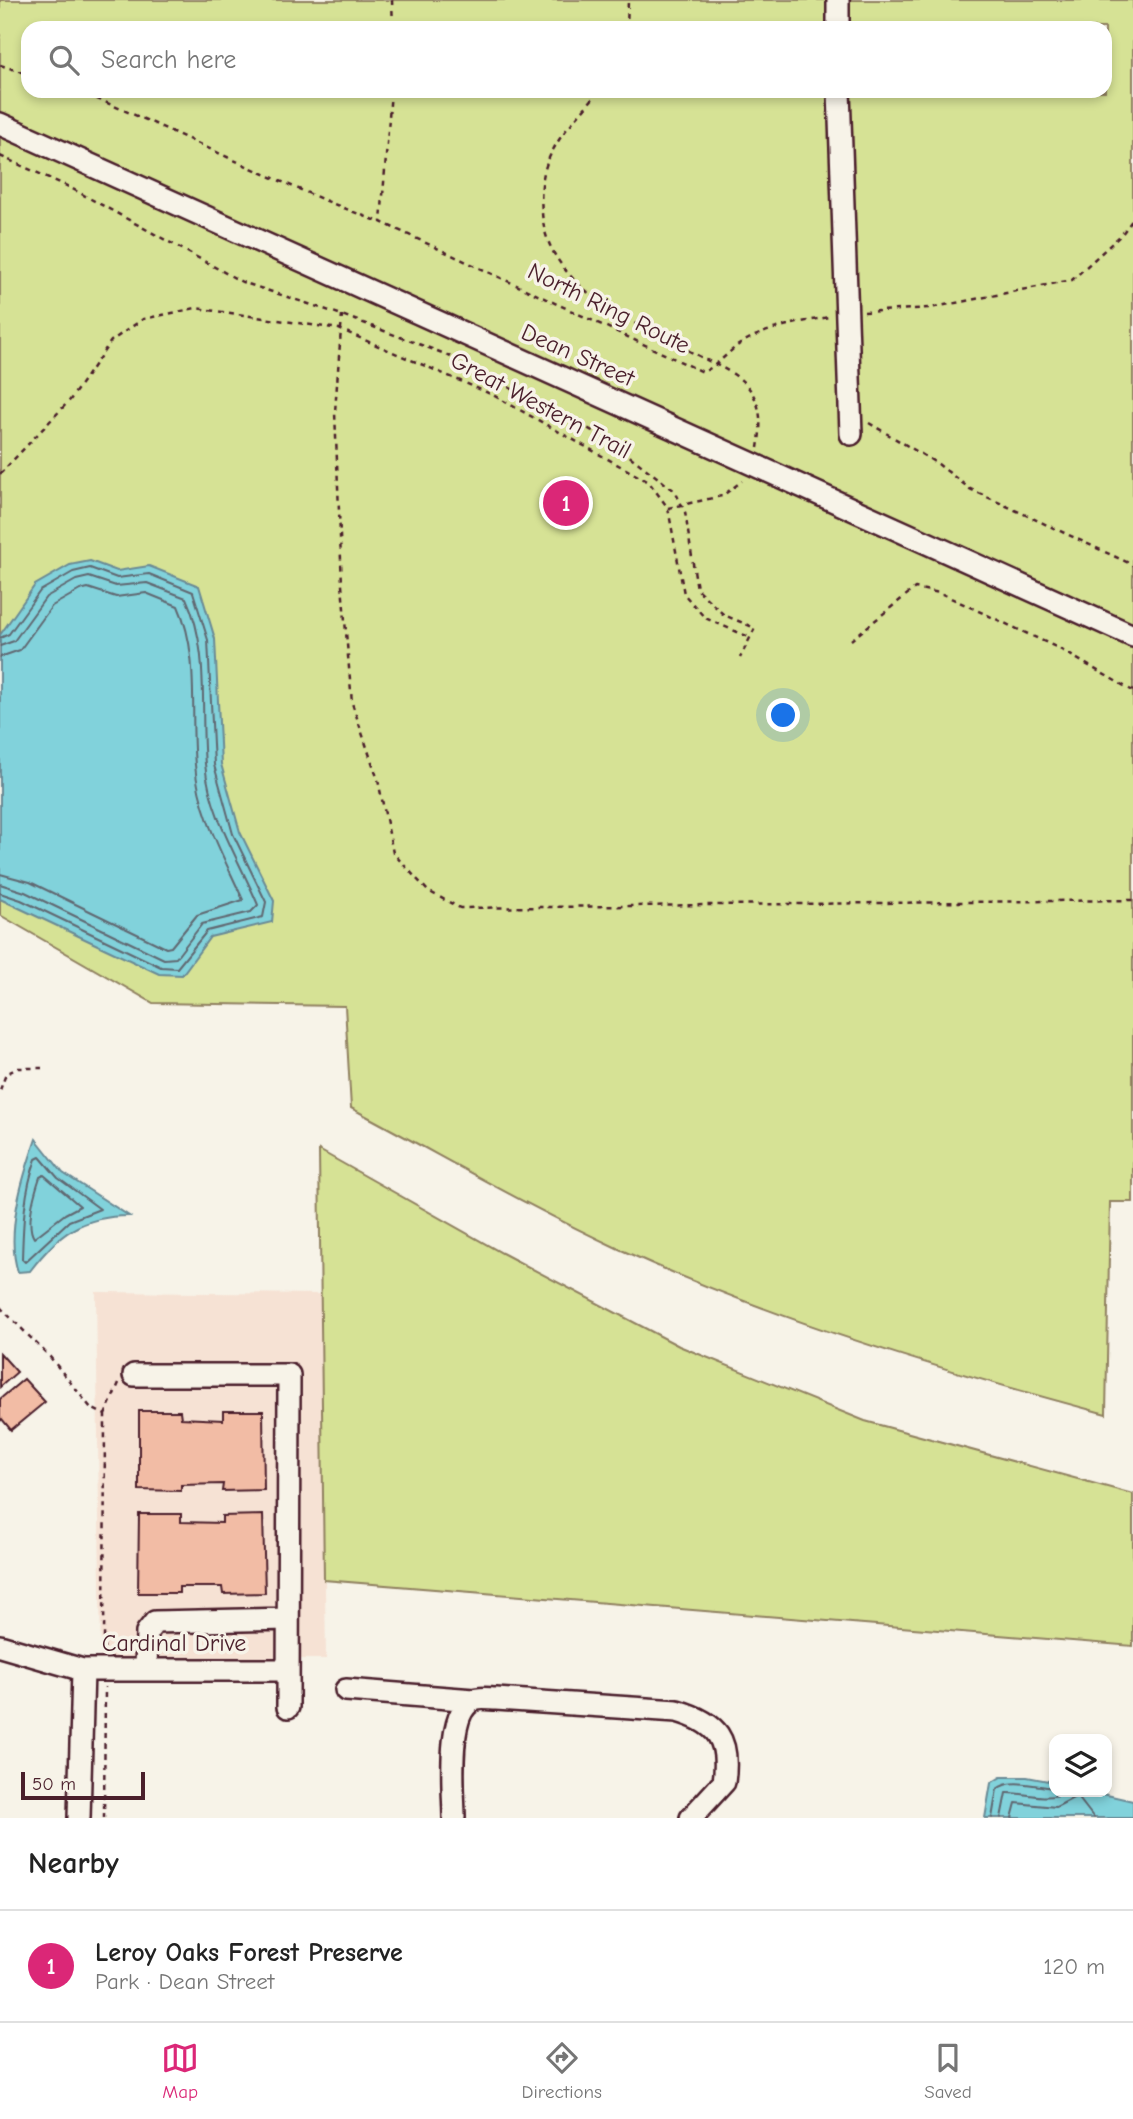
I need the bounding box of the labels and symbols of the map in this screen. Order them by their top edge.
street label: North Ring Route [523,257,695,359]
street label: Dean Street [517,318,640,393]
street label: Great Western Trail [446,346,636,464]
pin: 1 [543,477,589,529]
your location [766,698,800,732]
street label: Cardinal Drive [102,1629,246,1657]
scale bar [21,1769,145,1801]

